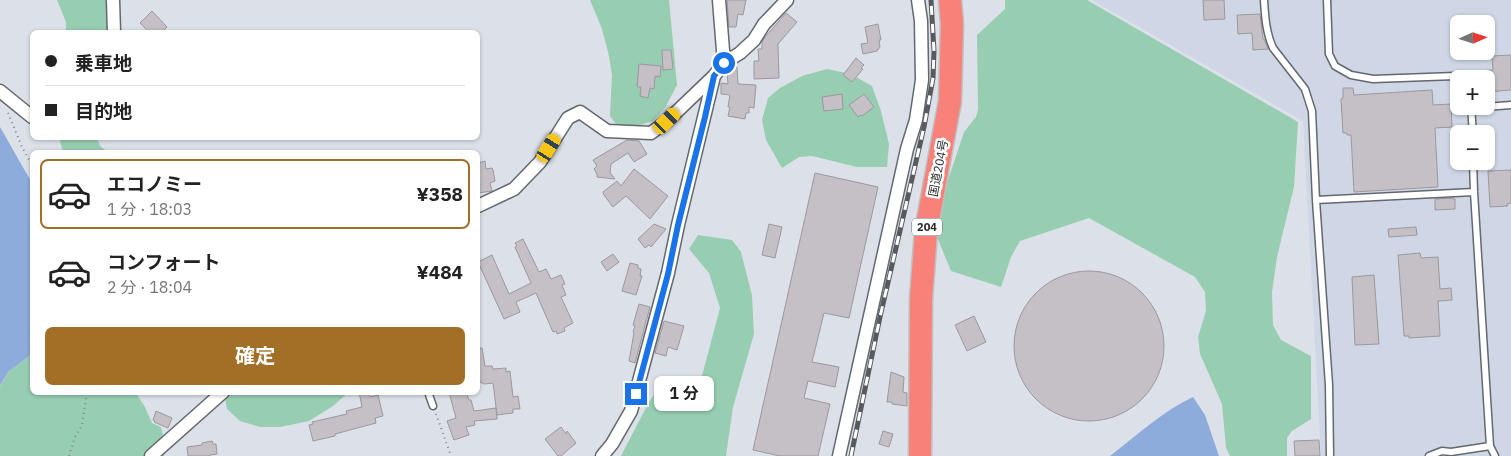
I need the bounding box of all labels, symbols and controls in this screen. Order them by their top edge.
north arrow [1450,15,1495,60]
map controls [1450,15,1495,170]
text: 乗車地 [75,51,132,75]
route start [713,52,735,74]
button: + [1450,70,1495,115]
text: 目的地 [75,99,132,123]
car [650,105,683,137]
button: − [1450,125,1495,170]
car [534,131,563,165]
street label: 国道204号 [925,138,951,198]
icon: car [47,172,92,217]
text: エコノミー [107,172,202,196]
text: ¥358 [416,182,463,206]
text: 1 分 · 18:03 [107,199,192,219]
road number: 204 [912,218,942,236]
icon: car [47,250,92,295]
text: コンフォート [107,250,220,274]
text: ¥484 [416,260,463,284]
text: 2 分 · 18:04 [107,277,192,297]
button: 確定 [45,327,465,385]
callout: 1 分 [654,376,714,412]
route end [625,383,647,405]
text: 1 分 [669,383,699,403]

